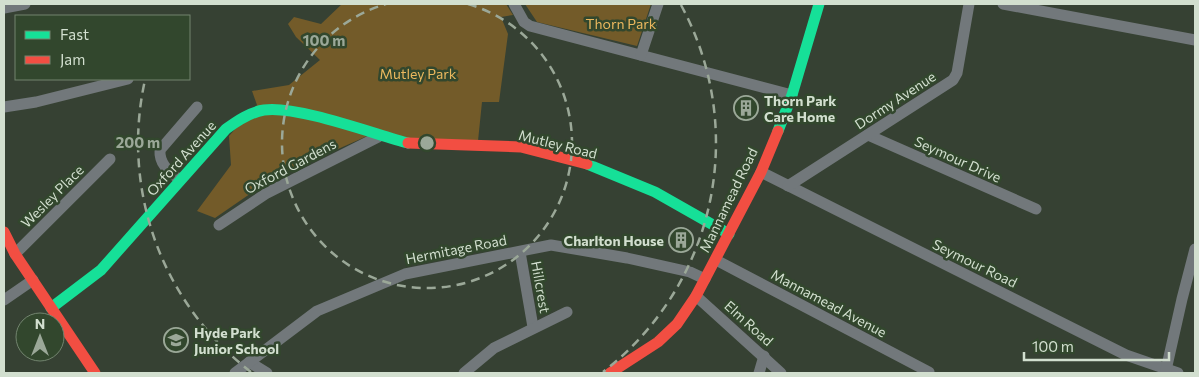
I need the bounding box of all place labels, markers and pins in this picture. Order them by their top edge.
place label: Thorn Park Care Home [764,92,836,125]
building icon: Thorn Park Care Home [733,95,759,121]
centre of rings [418,134,436,152]
building icon: Charlton House [668,227,694,253]
place label: Charlton House [564,232,664,249]
place label: Hyde Park Junior School [194,324,279,357]
school or university icon: Hyde Park Junior School [163,327,189,353]

